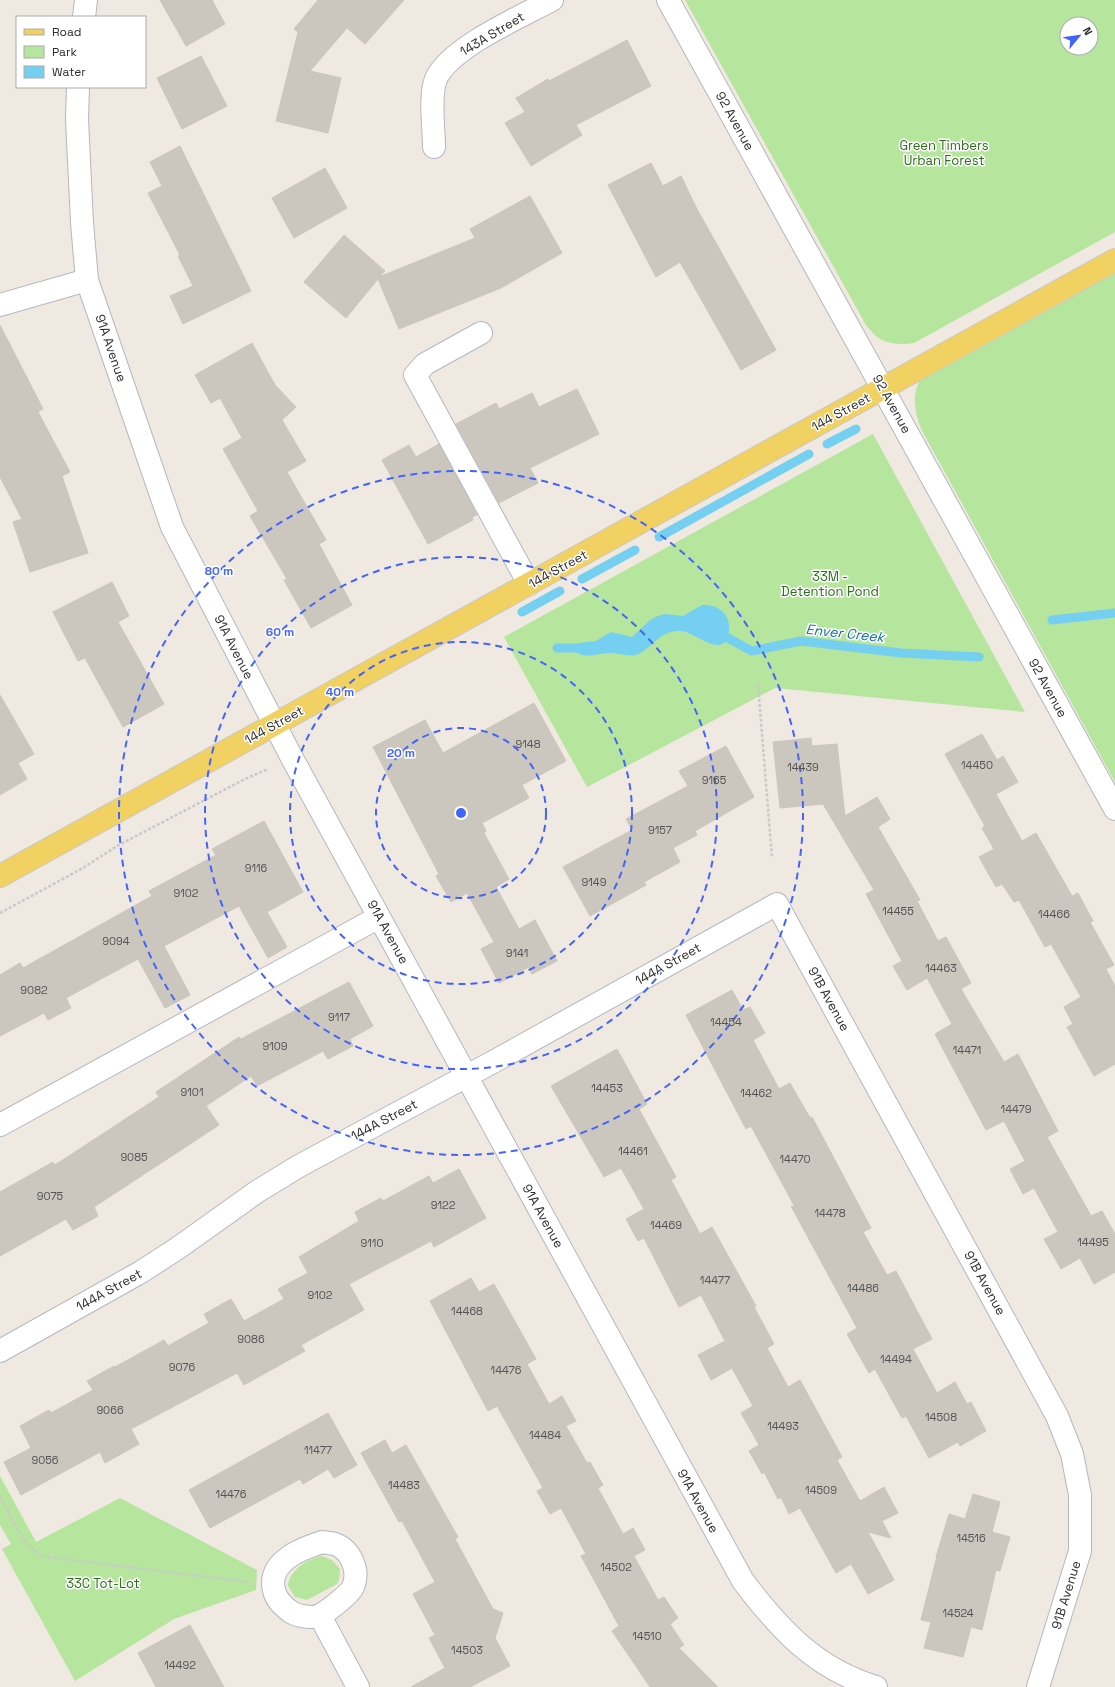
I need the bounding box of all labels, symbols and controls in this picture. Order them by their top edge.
street label: 143A Street [457,8,527,60]
legend [16,16,146,88]
north arrow [1059,16,1099,56]
text: Road [52,24,81,40]
text: N [1080,25,1096,38]
text: Park [52,44,77,60]
text: Water [52,64,86,80]
street label: 92 Avenue [712,89,758,153]
park label: Green Timbers Urban Forest [899,137,989,169]
street label: 91A Avenue [91,312,131,384]
street label: 92 Avenue [869,372,915,436]
street label: 144 Street [809,389,873,435]
street label: 144 Street [526,546,590,592]
text: 80 m [205,563,233,579]
park label: 33M - Detention Pond [781,568,879,600]
street label: 91A Avenue [210,612,258,682]
water label: Enver Creek [805,620,887,646]
text: 60 m [266,624,294,640]
street label: 92 Avenue [1025,656,1071,720]
text: 40 m [326,684,354,700]
street label: 144 Street [242,702,306,748]
house number: 9148 [515,737,541,751]
text: 20 m [387,745,415,761]
house number: 14450 [961,758,993,772]
house number: 14439 [787,760,819,774]
house number: 9165 [702,773,727,787]
centre of rings [454,806,468,820]
house number: 9157 [648,823,672,837]
house number: 9116 [245,861,268,875]
house number: 9149 [582,875,607,889]
house number: 9102 [173,886,199,900]
street label: 91A Avenue [363,897,413,967]
house number: 14455 [882,904,914,918]
house number: 14466 [1038,907,1070,921]
house number: 9094 [102,934,130,948]
street label: 144A Street [632,939,704,989]
house number: 9141 [506,946,528,960]
house number: 14463 [925,961,957,975]
street label: 91B Avenue [804,964,854,1034]
house number: 9082 [20,983,48,997]
house number: 9117 [328,1010,350,1024]
house number: 14454 [710,1015,742,1029]
house number: 9109 [262,1039,288,1053]
house number: 14471 [953,1043,981,1057]
house number: 14453 [591,1081,623,1095]
house number: 9101 [181,1085,203,1099]
house number: 14462 [740,1086,772,1100]
street label: 144A Street [348,1095,420,1145]
house number: 14479 [1001,1102,1032,1116]
house number: 14461 [618,1144,648,1158]
house number: 9085 [120,1150,148,1164]
house number: 14470 [779,1152,811,1166]
street label: 91A Avenue [518,1181,568,1251]
house number: 9075 [37,1189,64,1203]
house number: 9122 [431,1198,456,1212]
house number: 14478 [814,1206,846,1220]
house number: 14469 [650,1218,682,1232]
house number: 14495 [1077,1235,1109,1249]
house number: 9110 [361,1236,383,1250]
street label: 91B Avenue [960,1248,1010,1318]
street label: 144A Street [73,1265,145,1315]
house number: 14477 [700,1273,730,1287]
house number: 14486 [847,1281,879,1295]
house number: 9102 [307,1288,333,1302]
house number: 14468 [451,1304,483,1318]
house number: 9086 [237,1332,265,1346]
house number: 14494 [880,1352,912,1366]
house number: 9076 [169,1360,195,1374]
house number: 14476 [491,1363,522,1377]
house number: 9066 [96,1403,124,1417]
house number: 14508 [925,1410,957,1424]
house number: 14493 [767,1419,799,1433]
house number: 14484 [529,1428,561,1442]
house number: 11477 [304,1443,332,1457]
house number: 9056 [31,1453,59,1467]
street label: 91A Avenue [673,1466,723,1536]
house number: 14483 [388,1478,420,1492]
house number: 14509 [805,1483,837,1497]
house number: 14476 [216,1487,247,1501]
house number: 14516 [956,1531,986,1545]
street label: 91B Avenue [1047,1559,1085,1631]
house number: 14502 [600,1560,632,1574]
park label: 33C Tot-Lot [66,1575,140,1592]
house number: 14524 [942,1606,974,1620]
house number: 14510 [632,1629,662,1643]
house number: 14503 [451,1643,483,1657]
house number: 14492 [164,1658,196,1672]

